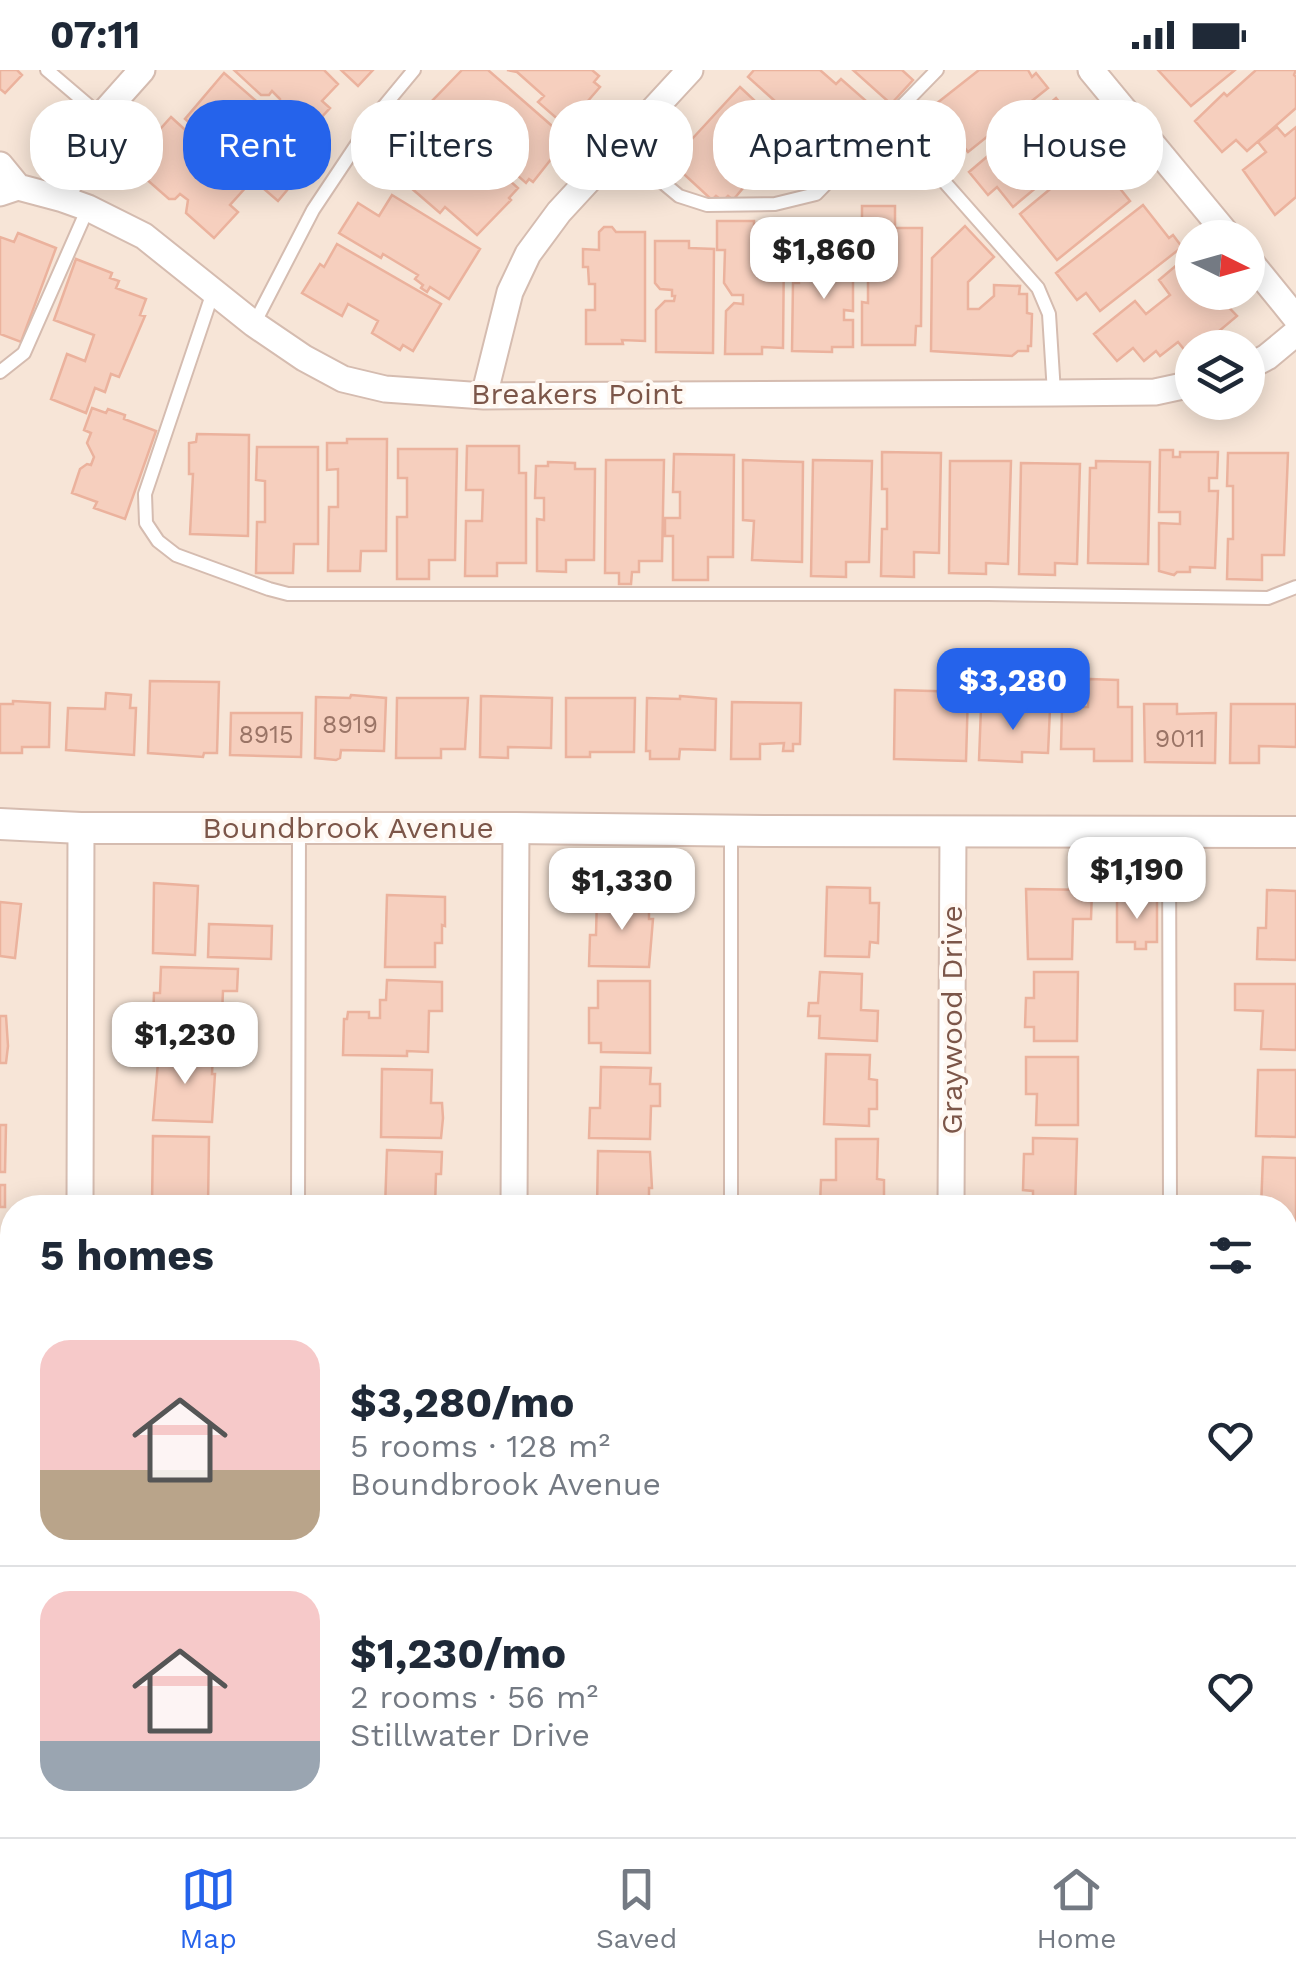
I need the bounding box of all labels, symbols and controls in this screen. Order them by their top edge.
text: 07:11 [50,13,140,57]
chip: Buy [30,100,163,190]
chip: Rent [183,100,331,190]
chip: Filters [351,100,529,190]
chip: New [549,100,693,190]
chip: Apartment [713,100,966,190]
chip: House [986,100,1163,190]
pin: $1,860 [743,217,905,302]
north arrow [1175,220,1265,310]
map controls [1175,220,1265,420]
text: $1,860 [772,230,876,268]
button: layers [1175,330,1265,420]
street label: Breakers Point [471,376,683,411]
pin: $3,280 [932,648,1094,733]
text: $3,280 [959,661,1067,699]
house number: 8919 [322,710,378,739]
house number: 8915 [238,720,294,749]
house number: 9011 [1155,724,1205,753]
street label: Boundbrook Avenue [202,810,494,845]
pin: $1,190 [1056,837,1218,922]
pin: $1,330 [541,848,703,933]
text: $1,190 [1090,850,1184,888]
text: $1,330 [571,861,673,899]
street label: Graywood Drive [934,905,969,1135]
pin: $1,230 [104,1002,266,1087]
text: $1,230 [134,1015,236,1053]
icon: filters [1203,1228,1258,1283]
text: 5 homes [40,1231,214,1280]
text: $3,280/mo [350,1378,574,1427]
icon: home [120,1380,240,1500]
icon: heart [1203,1413,1258,1468]
text: 5 rooms · 128 m² [350,1427,610,1465]
text: Boundbrook Avenue [350,1465,661,1503]
text: $1,230/mo [350,1629,566,1678]
icon: home [120,1631,240,1751]
icon: heart [1203,1664,1258,1719]
text: 2 rooms · 56 m² [350,1678,598,1716]
text: Stillwater Drive [350,1716,590,1754]
tab: Map [180,1862,237,1955]
tab: Saved [596,1862,677,1955]
tab: Home [1036,1862,1116,1955]

